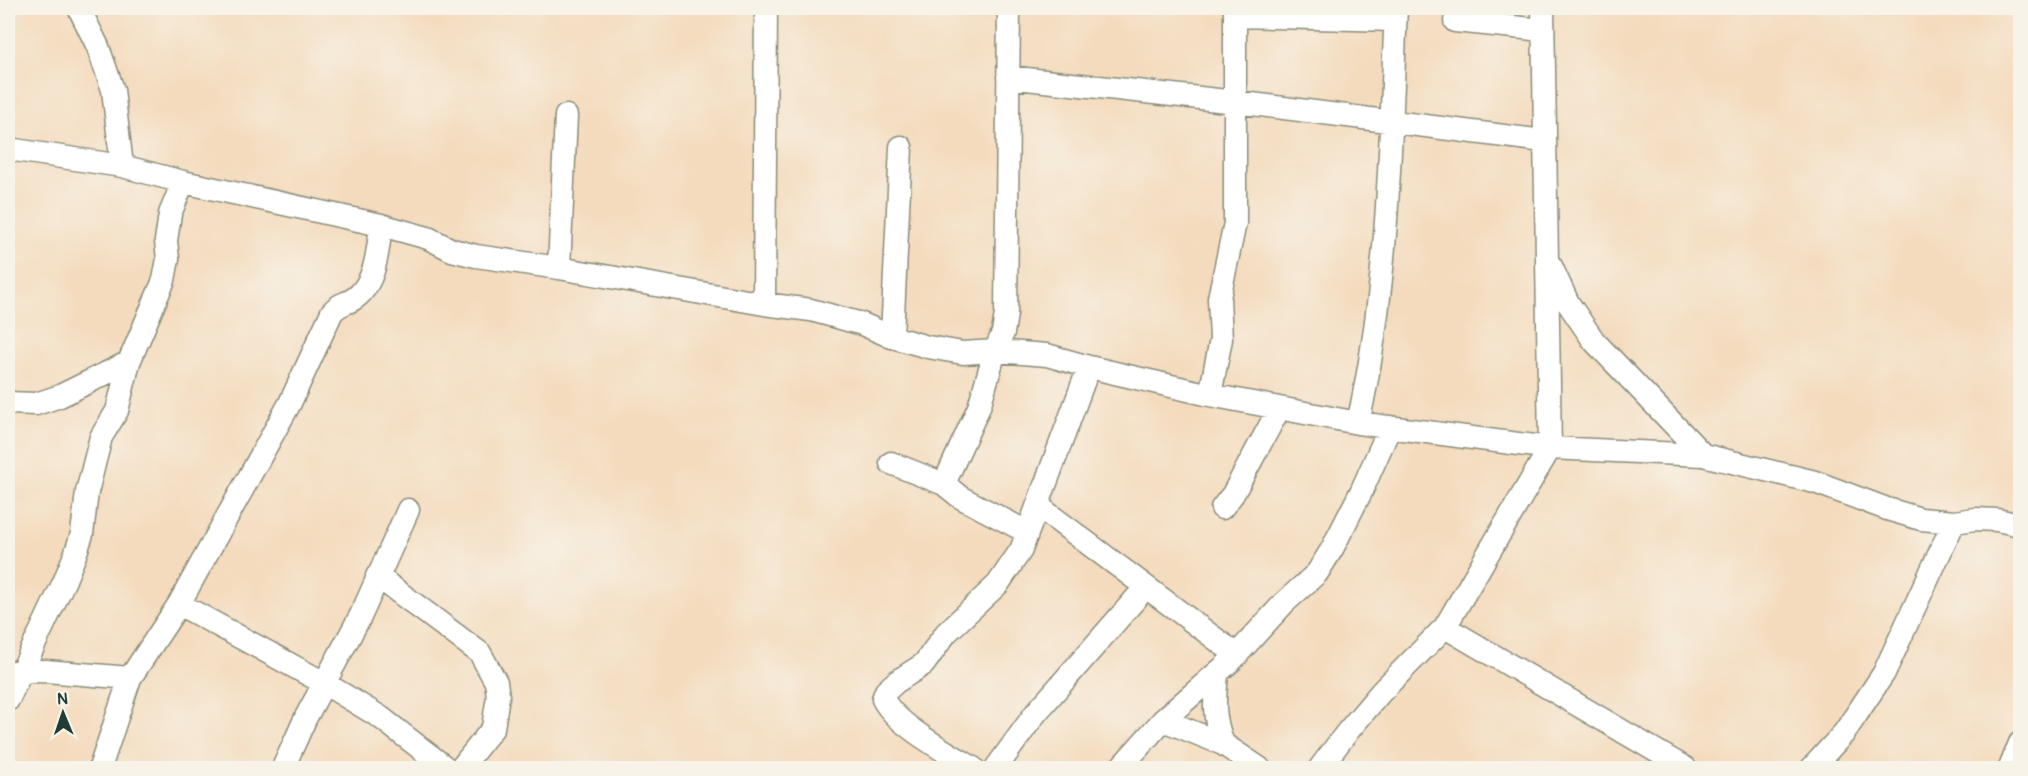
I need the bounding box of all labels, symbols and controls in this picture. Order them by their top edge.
north arrow [33,683,93,743]
text: N [57,689,68,709]

